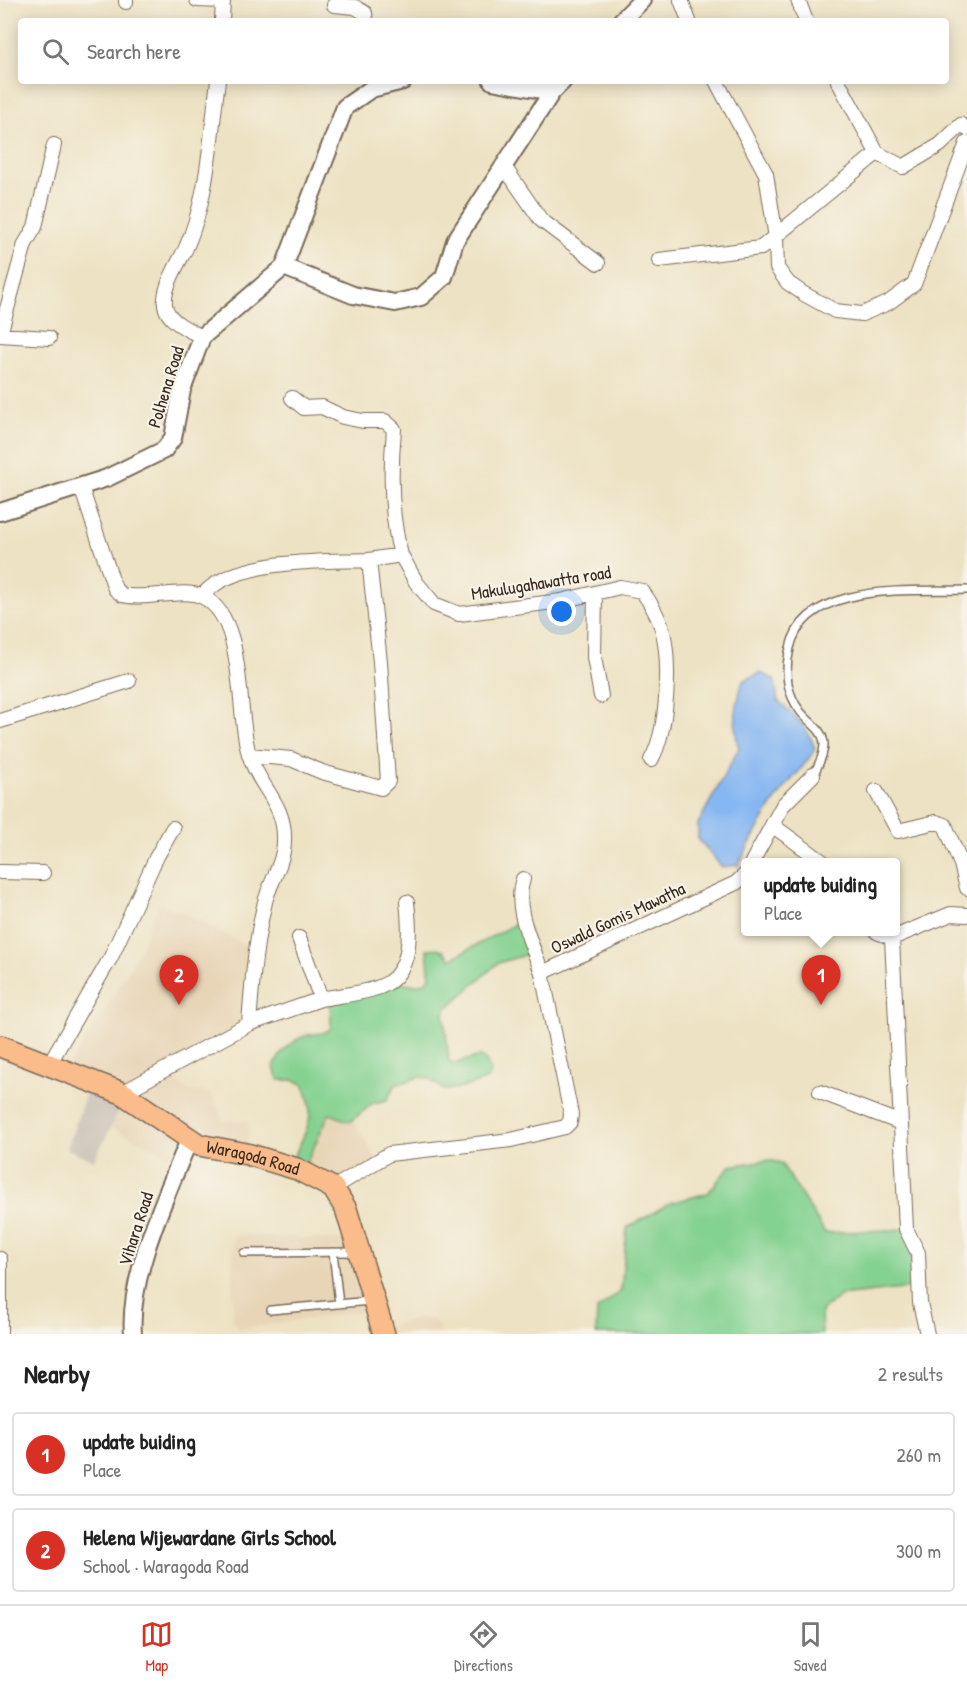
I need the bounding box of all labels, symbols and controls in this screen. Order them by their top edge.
search box [18,18,949,84]
icon: search [39,35,72,68]
text: Search here [87,36,181,66]
street label: Polhena Road [141,343,190,431]
street label: Makulugahawatta road [469,559,613,606]
your location [547,597,576,626]
popup [741,858,900,936]
text: update buiding [764,869,877,899]
street label: Oswald Gomis Mawatha [547,875,689,960]
text: Place [764,899,803,926]
pin: 2 [160,956,198,1005]
pin: 1 [802,956,840,1005]
street label: Waragoda Road [204,1134,303,1181]
street label: Vihara Road [112,1189,159,1269]
text: Nearby [24,1356,90,1391]
text: 2 results [878,1360,943,1387]
text: update buiding [83,1426,196,1456]
text: 1 [42,1441,49,1468]
text: 260 m [897,1441,941,1468]
text: Place [83,1456,122,1483]
text: Helena Wijewardane Girls School [83,1522,336,1552]
text: 2 [41,1537,50,1564]
text: 300 m [896,1537,941,1564]
text: School · Waragoda Road [83,1552,249,1579]
tab: Map [140,1618,173,1676]
tab: Directions [454,1618,513,1676]
tab: Saved [794,1618,827,1676]

